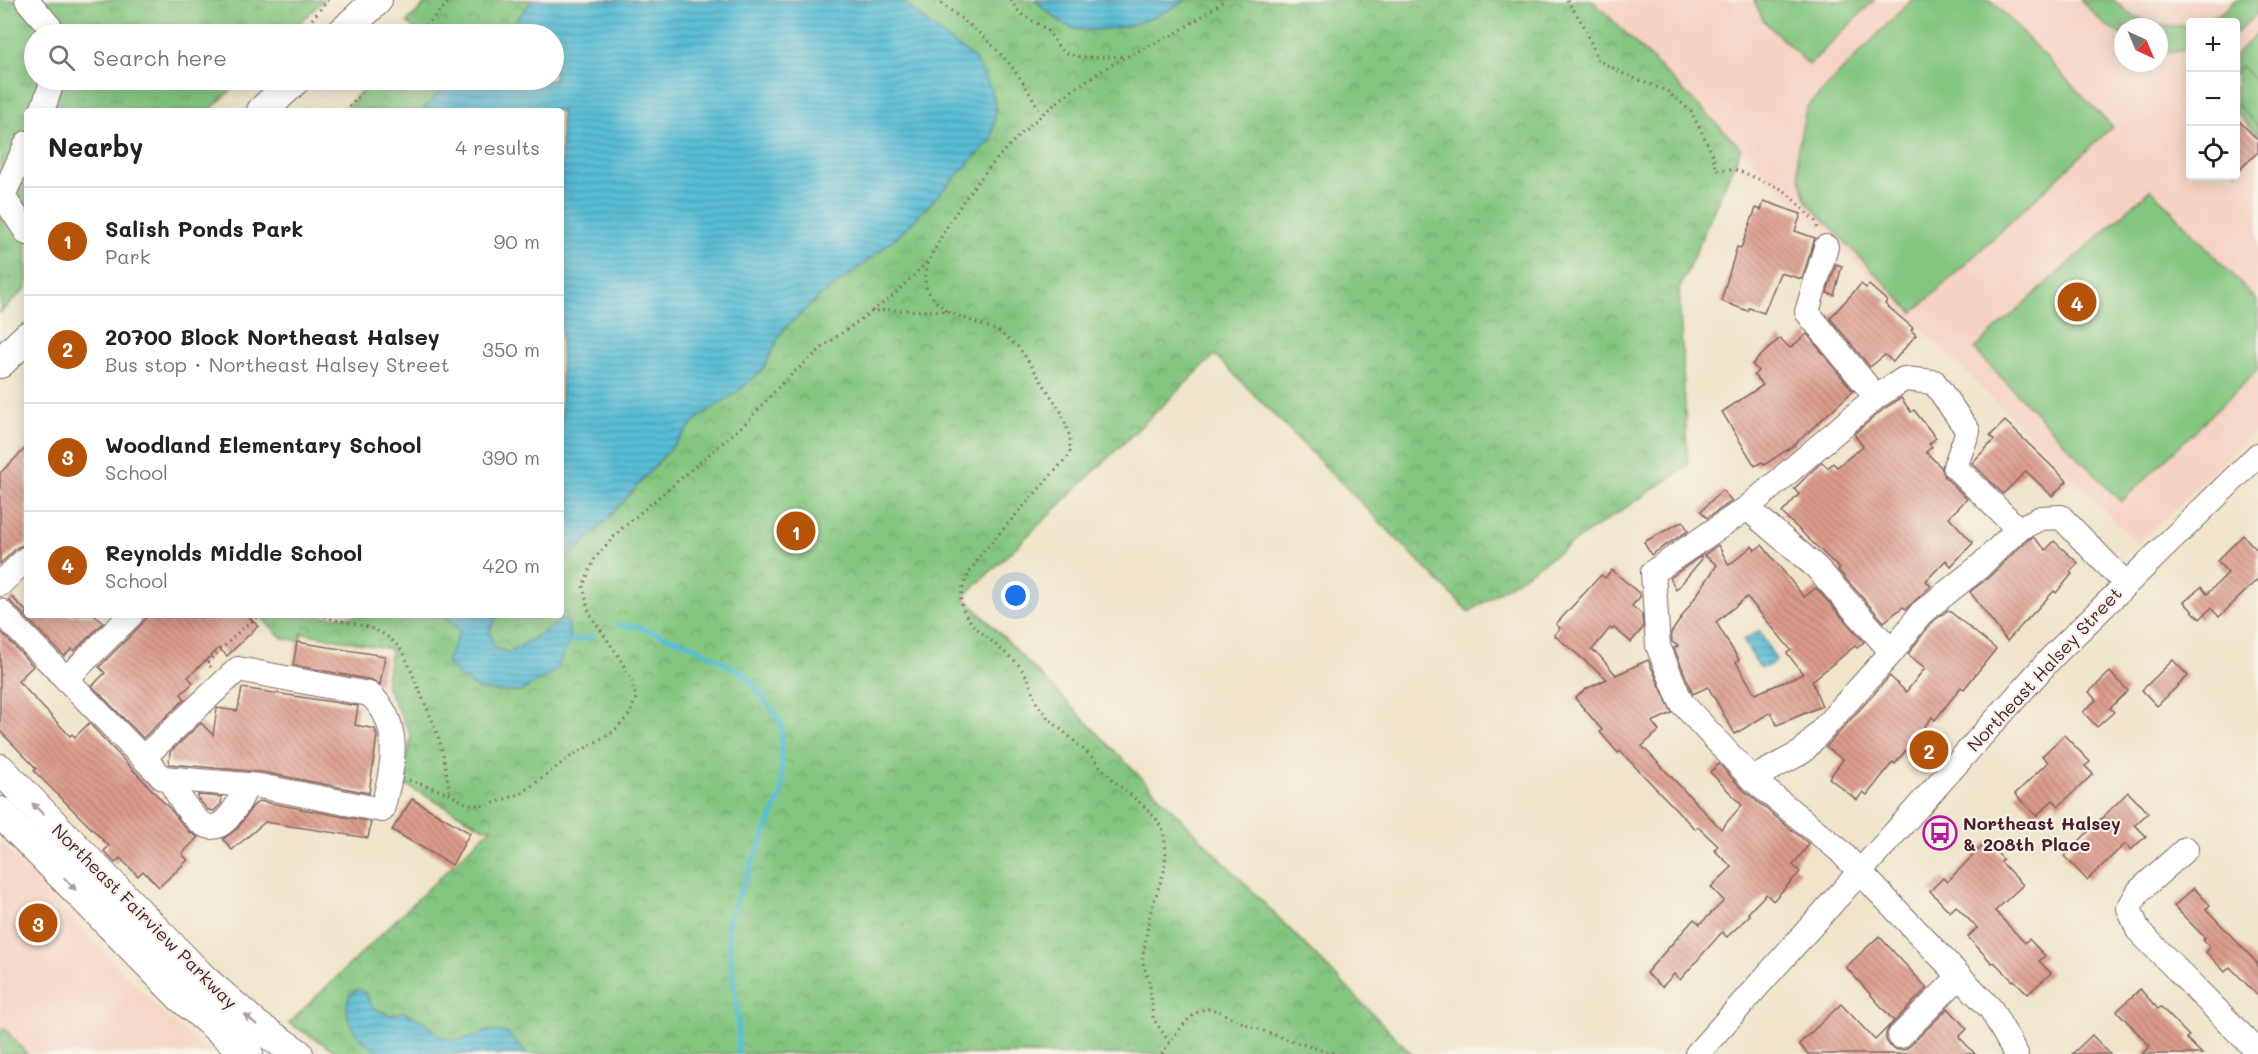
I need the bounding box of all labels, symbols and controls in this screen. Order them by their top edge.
north arrow [2114,18,2168,72]
map controls [2186,18,2240,180]
button: + [2186,18,2240,72]
search box [24,24,564,90]
icon: search [45,41,78,74]
text: Search here [93,43,227,72]
button: − [2186,72,2240,126]
button: locate [2186,126,2240,180]
text: Nearby [48,130,143,164]
text: 4 results [455,134,540,160]
text: Salish Ponds Park [105,214,303,243]
text: 1 [63,228,72,254]
text: 90 m [494,228,540,254]
text: Park [105,243,150,269]
pin: 4 [2058,280,2096,324]
text: 20700 Block Northeast Halsey [105,322,440,351]
text: 2 [62,336,73,362]
text: 350 m [482,336,540,362]
text: Bus stop · Northeast Halsey Street [105,351,450,377]
text: Woodland Elementary School [105,430,422,459]
text: 3 [62,444,74,470]
text: 390 m [482,444,540,470]
text: School [105,459,168,485]
pin: 1 [776,508,816,554]
text: Reynolds Middle School [105,538,363,567]
text: 4 [61,552,74,578]
text: 420 m [482,552,540,578]
text: School [105,567,168,593]
your location [1001,581,1030,610]
street label: Northeast Halsey Street [1961,582,2127,756]
pin: 2 [1910,728,1948,772]
one-way arrow [32,802,46,816]
place label: Northeast Halsey & 208th Place [1963,811,2121,856]
bus stop icon: Northeast Halsey & 208th Place [1922,815,1958,851]
street label: Northeast Fairview Parkway [47,818,243,1014]
one-way arrow [63,876,77,890]
pin: 3 [18,900,57,946]
one-way arrow [243,1015,258,1027]

